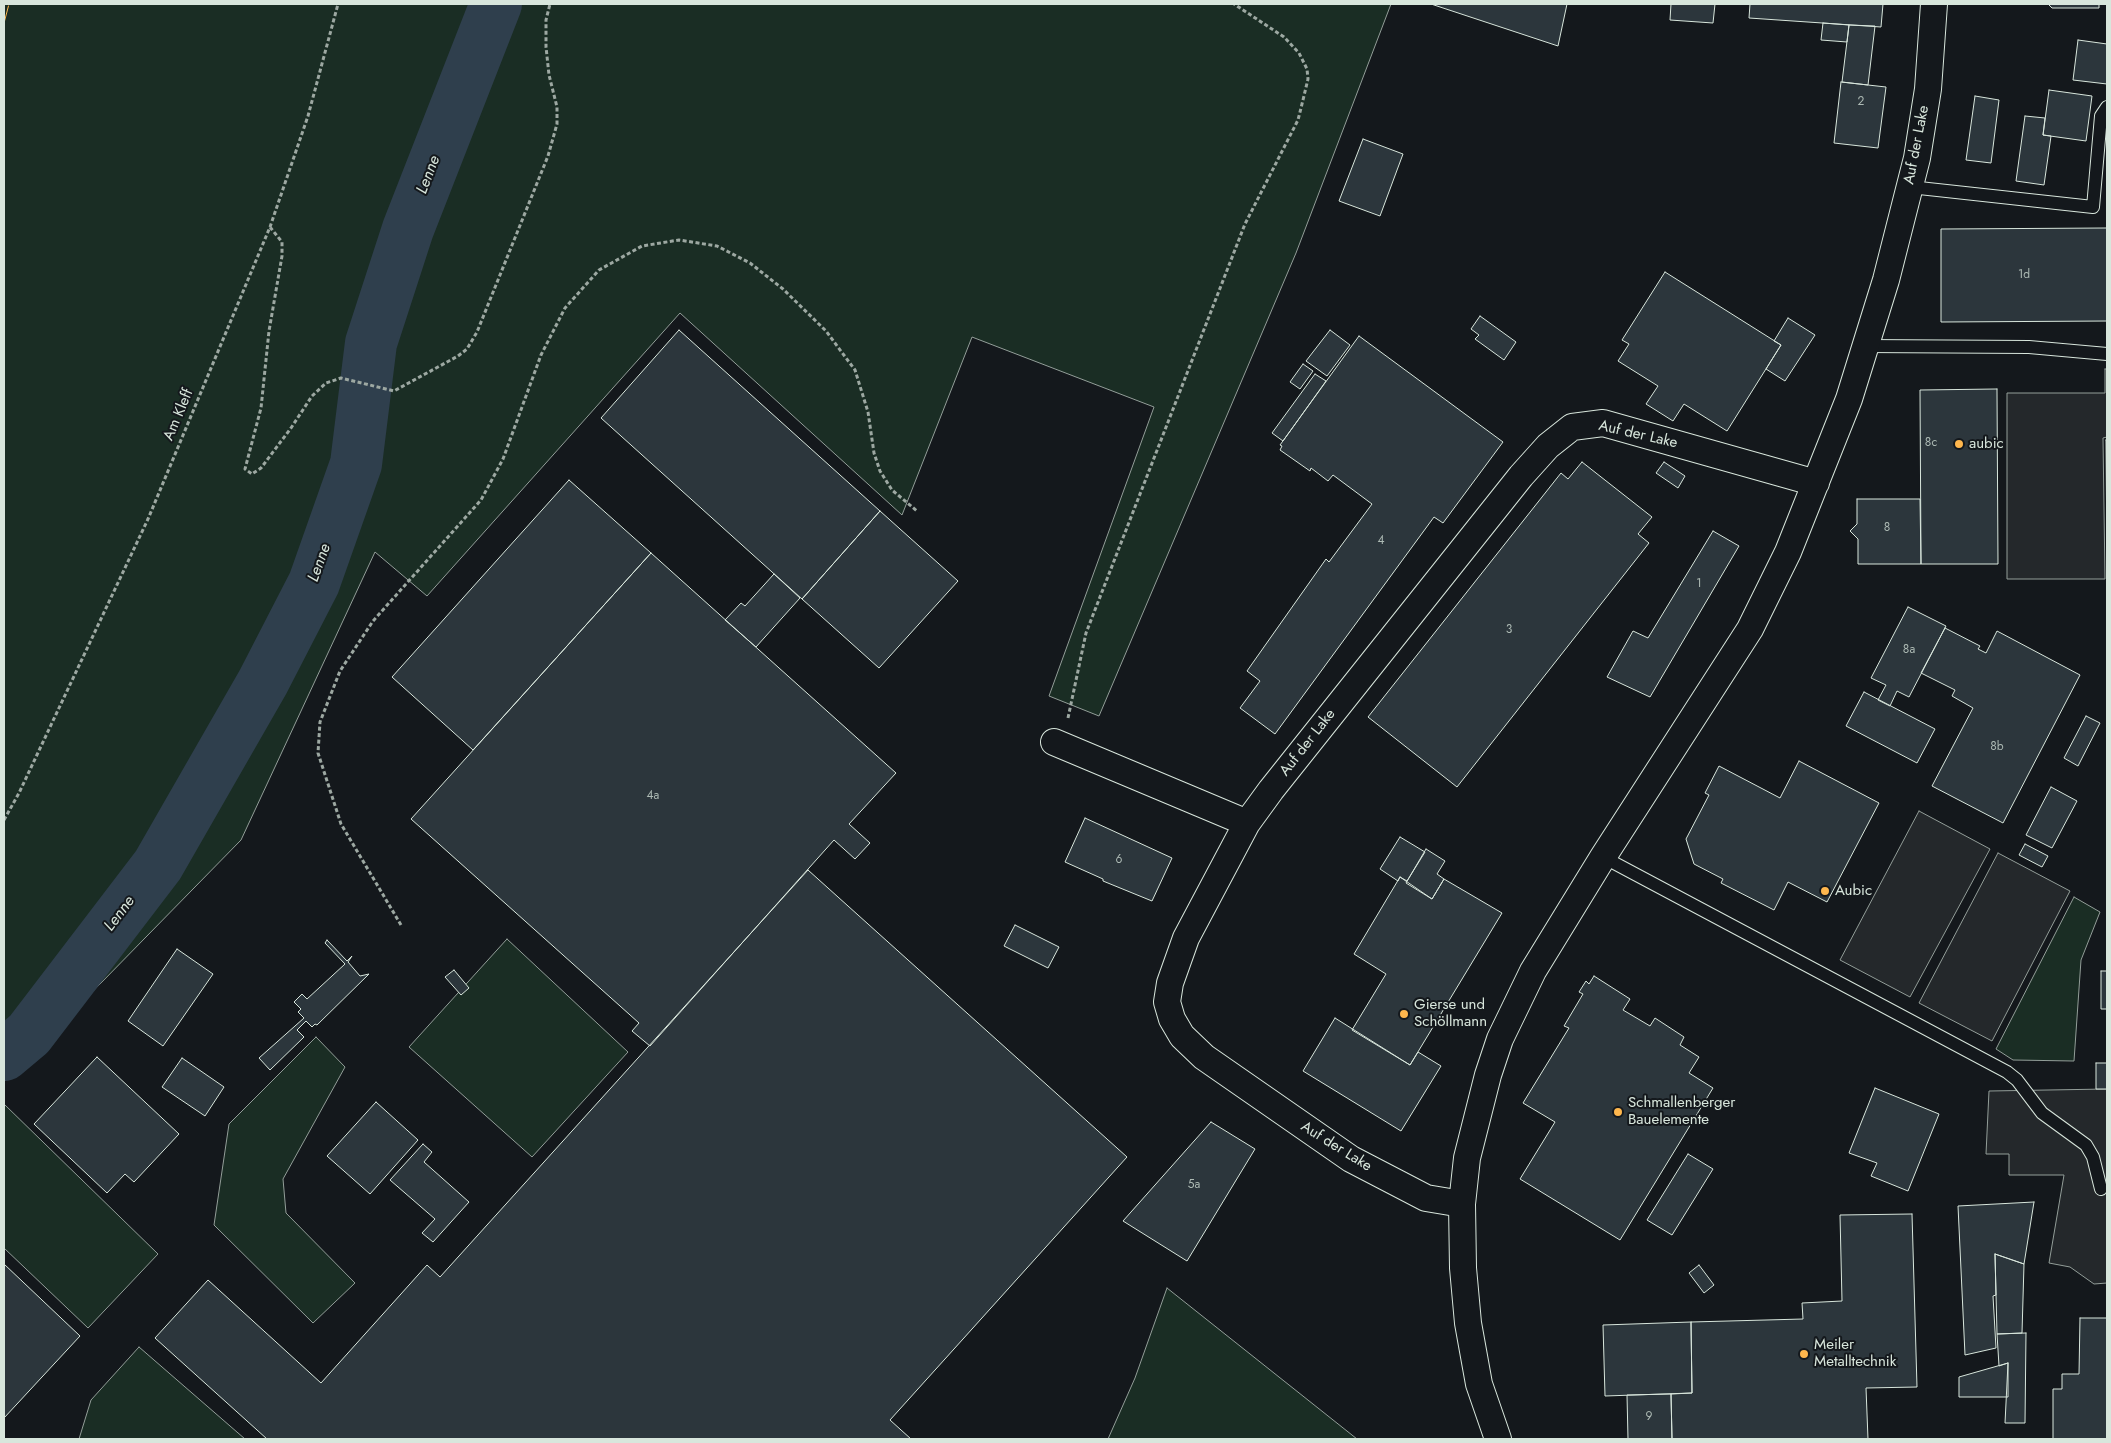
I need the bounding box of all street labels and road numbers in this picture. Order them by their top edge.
street label: Auf der Lake [1901,104,1933,186]
street label: Am Kleff [160,386,198,444]
street label: Auf der Lake [1597,417,1679,453]
street label: Auf der Lake [1276,706,1340,780]
street label: Auf der Lake [1297,1118,1375,1176]

